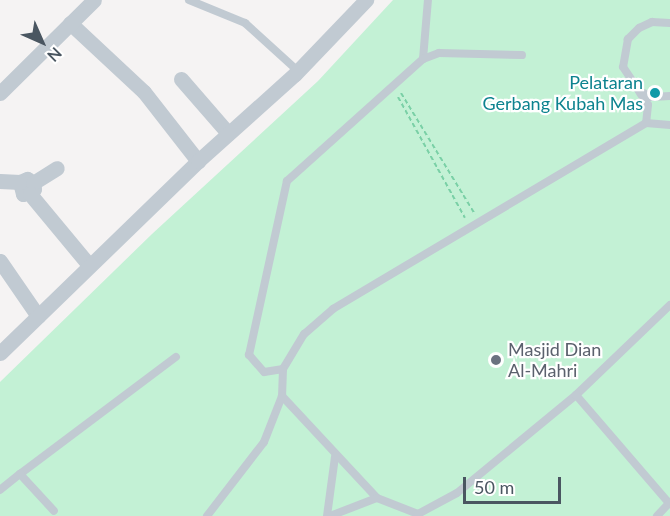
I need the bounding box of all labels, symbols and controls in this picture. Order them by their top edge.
north arrow [12,12,72,72]
text: N [44,44,66,66]
place label: Pelataran Gerbang Kubah Mas [483,72,643,115]
marker: Pelataran Gerbang Kubah Mas [648,86,662,100]
place label: Masjid Dian Al-Mahri [508,339,601,382]
marker: Masjid Dian Al-Mahri [489,353,503,367]
scale bar [466,465,564,503]
text: 50 m [474,476,514,498]

